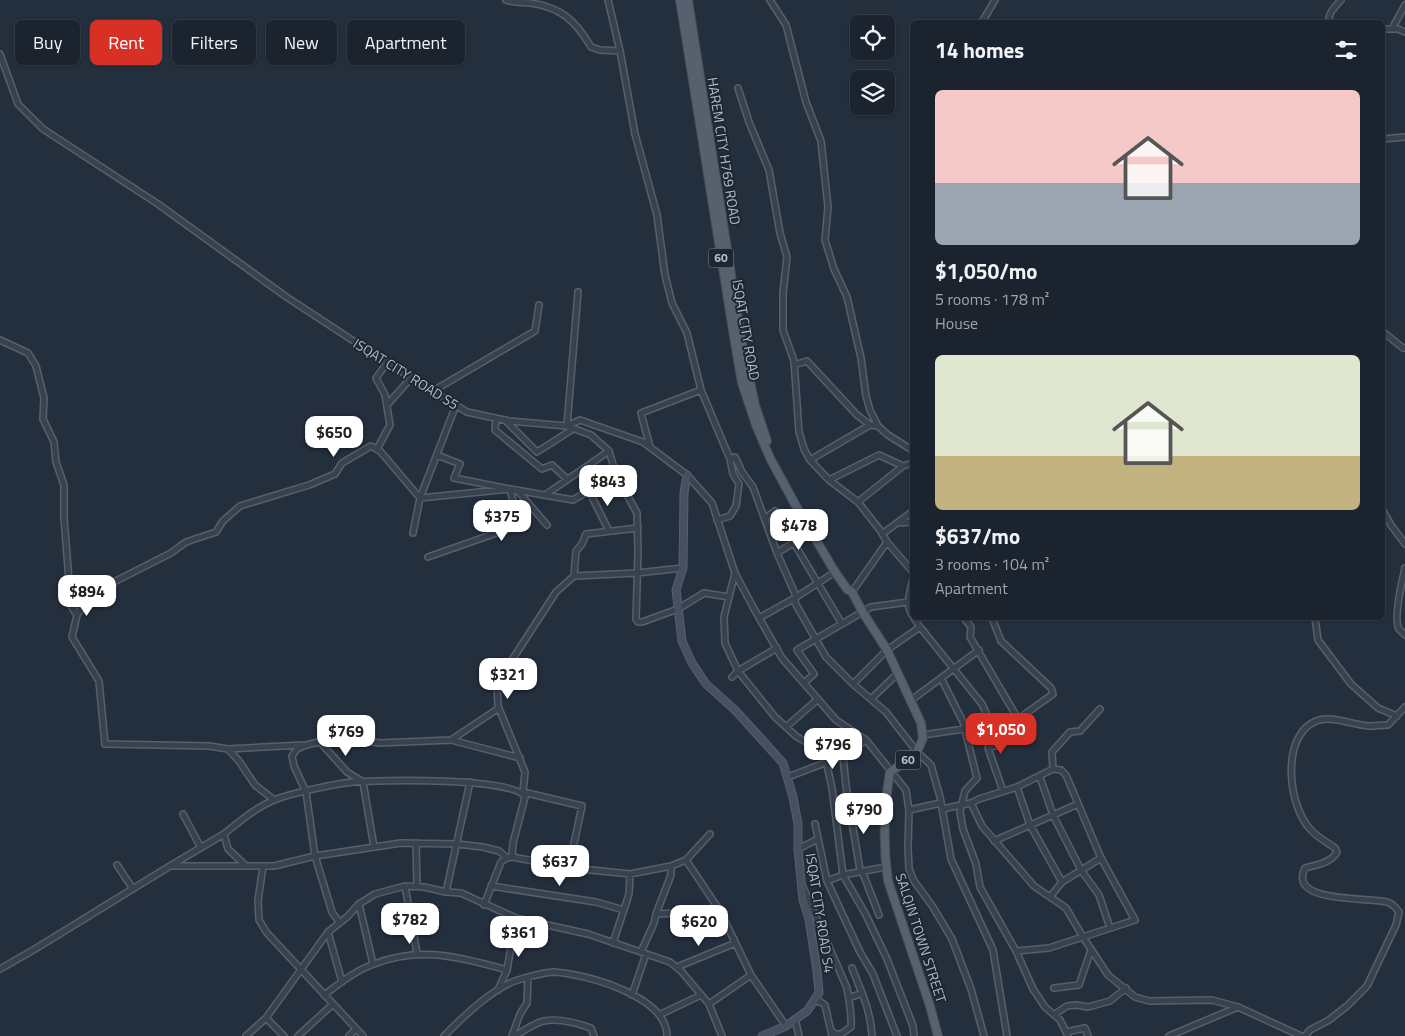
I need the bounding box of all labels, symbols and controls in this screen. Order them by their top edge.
map controls [850,15,895,115]
button: locate [850,15,895,60]
chip: Buy [15,20,80,65]
chip: Rent [90,20,162,65]
chip: Filters [172,20,256,65]
chip: New [266,20,337,65]
chip: Apartment [347,20,465,65]
text: 14 homes [935,34,1024,66]
icon: filters [1332,36,1360,64]
button: layers [850,70,895,115]
street label: HAREM CITY H769 ROAD [702,76,747,226]
icon: home [1103,123,1193,213]
road number: 60 [708,248,734,268]
text: $1,050/mo [935,255,1037,287]
street label: ISQAT CITY ROAD [727,278,766,382]
text: 5 rooms · 178 m² [935,287,1049,311]
text: House [935,311,978,335]
street label: ISQAT CITY ROAD S5 [349,333,463,415]
icon: home [1103,388,1193,478]
pin: $650 [304,416,364,458]
text: $650 [316,420,352,444]
pin: $843 [578,464,638,507]
text: $843 [590,469,626,493]
pin: $375 [472,500,532,542]
text: $375 [484,504,520,528]
pin: $478 [769,508,829,551]
text: $478 [781,513,817,537]
text: $637/mo [935,520,1020,552]
text: 3 rooms · 104 m² [935,552,1049,576]
pin: $894 [57,574,117,617]
text: Apartment [935,576,1008,600]
text: $894 [69,579,105,603]
pin: $321 [478,658,538,700]
text: $321 [490,662,526,686]
pin: $1,050 [960,712,1042,755]
pin: $769 [316,714,376,757]
text: $1,050 [976,717,1026,741]
text: $769 [328,719,364,743]
pin: $796 [803,728,863,770]
text: $796 [815,732,851,756]
road number: 60 [896,750,920,770]
pin: $790 [834,792,894,835]
text: $790 [846,797,882,821]
pin: $637 [530,844,590,887]
text: $637 [542,849,578,873]
street label: ISQAT CITY ROAD S4 [801,852,840,974]
street label: SALQIN TOWN STREET [891,870,953,1006]
pin: $782 [380,902,440,945]
pin: $620 [669,904,729,947]
text: $782 [392,907,428,931]
text: $620 [681,909,717,933]
pin: $361 [489,916,549,958]
text: $361 [501,920,537,944]

